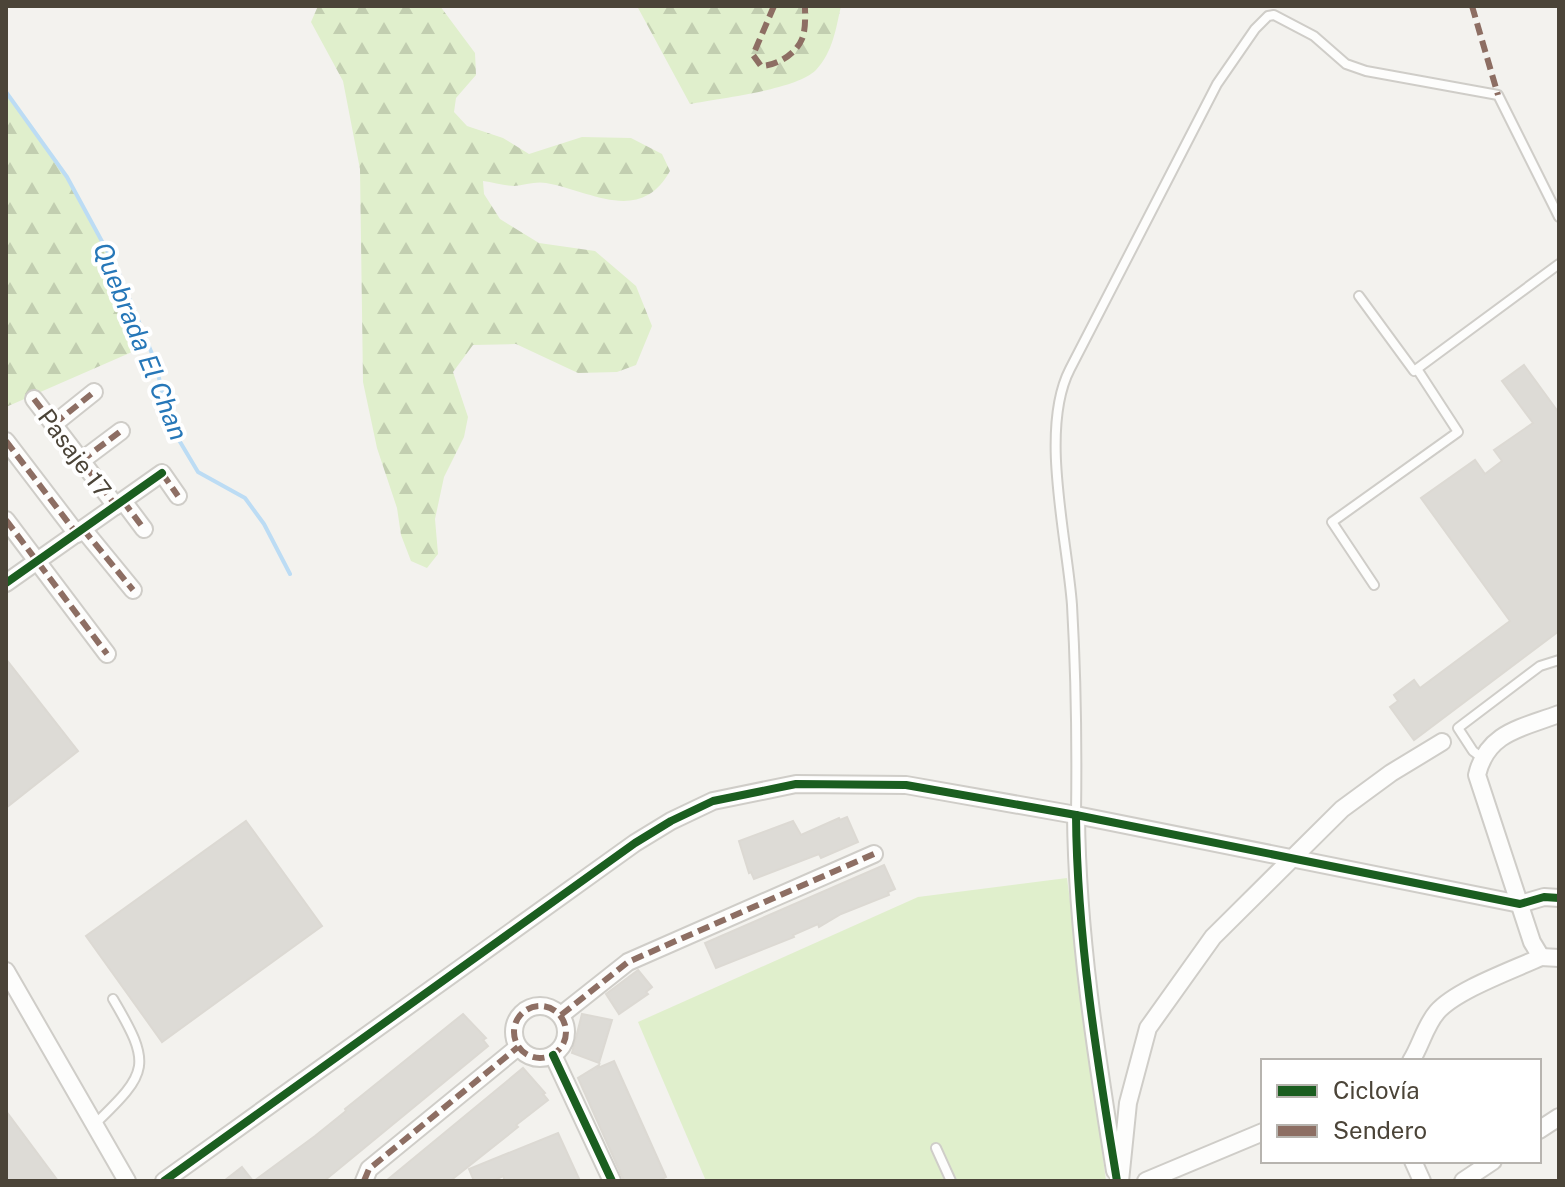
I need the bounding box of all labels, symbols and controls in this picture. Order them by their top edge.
water label: Quebrada El Chan [87,238,195,444]
street label: Pasaje 17 [33,403,117,503]
legend [1261,1059,1541,1163]
text: Ciclovía [1333,1076,1420,1104]
text: Sendero [1333,1116,1427,1144]

